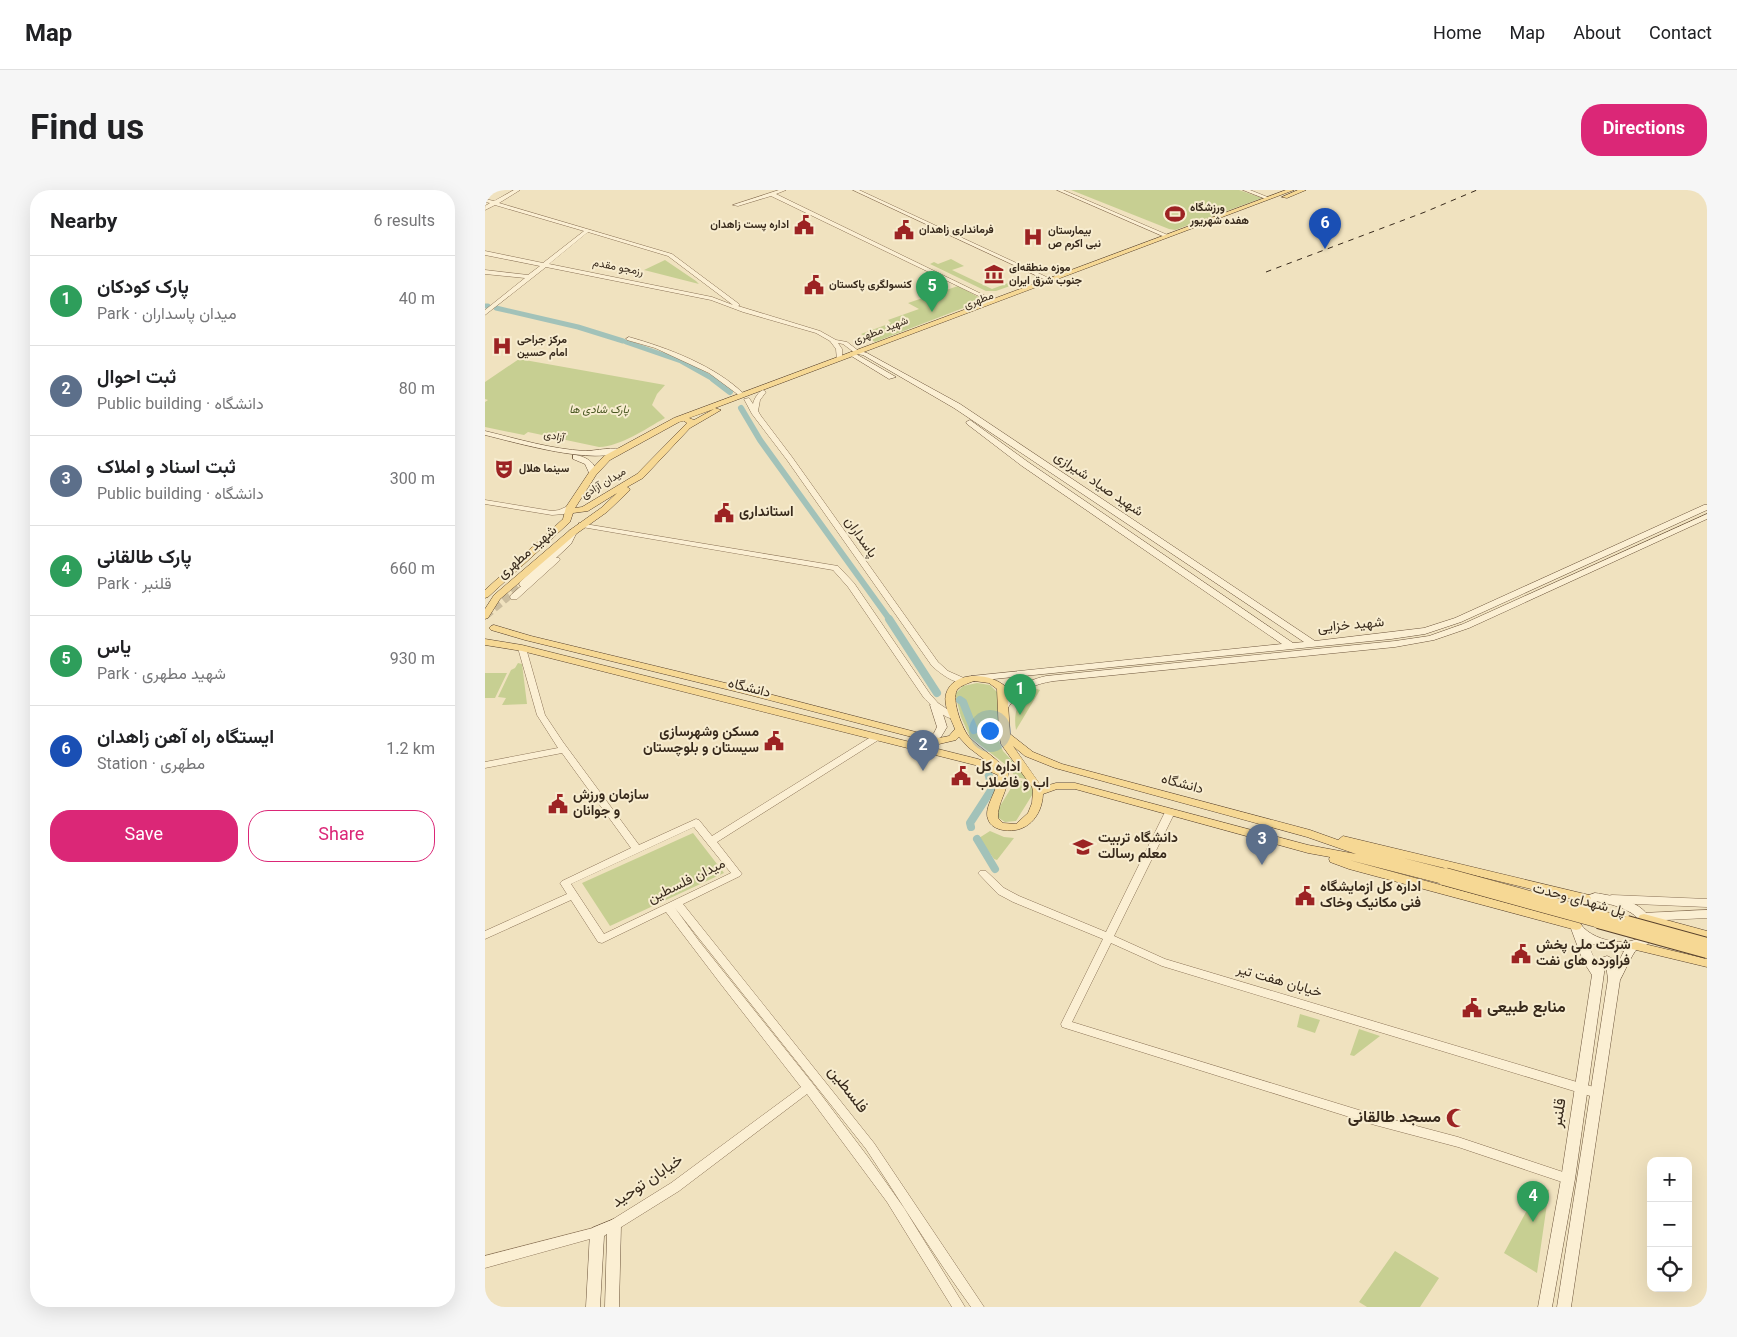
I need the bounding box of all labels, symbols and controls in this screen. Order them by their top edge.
text: Map [25,16,72,54]
text: Home [1433,21,1482,49]
text: Map [1510,21,1545,49]
text: About [1573,21,1621,49]
text: Contact [1649,21,1712,49]
text: Find us [30,103,144,158]
button: Directions [1581,104,1707,156]
place label: ورزشگاه هفده شهریور [1189,200,1249,230]
sports icon: ورزشگاه هفده شهریور [1164,203,1186,225]
text: Nearby [50,206,117,239]
pin: 6 [1309,208,1341,249]
text: 6 results [373,210,435,235]
public building icon: اداره پست زاهدان [793,214,815,236]
place label: اداره پست زاهدان [710,217,789,234]
public building icon: فرمانداری زاهدان [893,219,915,241]
place label: فرمانداری زاهدان [919,222,994,239]
place label: بیمارستان نبی اکرم ص [1048,223,1101,253]
hospital icon: بیمارستان نبی اکرم ص [1022,226,1044,248]
street label: رزمجو مقدم [591,255,645,281]
place label: موزه منطقه‌ای جنوب شرق ایران [1009,260,1083,290]
museum icon: موزه منطقه‌ای جنوب شرق ایران [983,263,1005,285]
pin: 5 [916,271,948,312]
text: پارک کودکان [97,274,189,303]
public building icon: کنسولگری پاکستان [803,274,825,296]
place label: کنسولگری پاکستان [829,277,912,294]
text: 1 [61,288,71,313]
text: 40 m [399,288,435,313]
street label: مطهری [962,288,997,314]
text: Park · میدان پاسداران [97,303,237,328]
street label: شهید مطهری [851,313,911,349]
place label: مرکز جراحی امام حسین [517,332,568,362]
hospital icon: مرکز جراحی امام حسین [491,335,513,357]
text: ثبت احوال [97,364,176,393]
text: 2 [61,378,71,403]
text: 80 m [399,378,435,403]
text: Public building · دانشگاه [97,393,264,418]
park label: پارک شادی ها [569,402,629,419]
street label: آزادی [542,426,568,448]
street label: شهید صیاد شیرازی [1049,447,1147,523]
text: ثبت اسناد و املاک [97,454,236,483]
theatre icon: سینما هلال [493,458,515,480]
place label: سینما هلال [519,461,570,478]
street label: میدان آزادی [578,464,630,504]
text: 3 [61,468,71,493]
text: 300 m [390,468,435,493]
text: Public building · دانشگاه [97,483,264,508]
public building icon: استانداری [713,502,735,524]
place label: استانداری [739,502,794,524]
street label: پاسداران [838,513,882,563]
street label: شهید مطهری [493,521,563,585]
text: پارک طالقانی [97,544,192,573]
text: 4 [61,558,71,583]
text: 660 m [390,558,435,583]
text: Park · قلنبر [97,573,172,598]
street label: شهید خزایی [1317,612,1385,640]
text: یاس [97,634,131,663]
text: 5 [61,648,71,673]
text: 930 m [390,648,435,673]
text: Park · شهید مطهری [97,663,226,688]
street label: دانشگاه [725,673,773,705]
pin: 1 [1004,674,1036,715]
your location [977,718,1003,744]
place label: مسکن وشهرسازی سیستان و بلوچستان [643,722,759,760]
text: ایستگاه راه آهن زاهدان [97,724,274,753]
public building icon: مسکن وشهرسازی سیستان و بلوچستان [763,730,785,752]
pin: 2 [907,730,939,771]
text: 6 [61,738,71,763]
text: 1.2 km [386,738,435,763]
text: Station · مطهری [97,753,205,778]
place label: اداره کل اب و فاضلاب [976,757,1049,795]
public building icon: اداره کل اب و فاضلاب [950,765,972,787]
street label: دانشگاه [1158,769,1206,801]
place label: سازمان ورزش و جوانان [573,785,649,823]
public building icon: سازمان ورزش و جوانان [547,793,569,815]
button: Save [50,810,238,862]
button: Share [248,810,435,862]
pin: 3 [1246,824,1278,865]
place label: دانشگاه تربیت معلم رسالت [1098,828,1178,866]
school or university icon: دانشگاه تربیت معلم رسالت [1072,836,1094,858]
street label: میدان فلسطین [644,854,730,910]
place label: اداره کل ازمایشگاه فنی مکانیک وخاک [1320,877,1421,915]
street label: پل شهدای وحدت [1530,878,1628,924]
public building icon: اداره کل ازمایشگاه فنی مکانیک وخاک [1294,885,1316,907]
place label: شرکت ملی پخش فراورده های نفت [1536,935,1631,973]
public building icon: شرکت ملی پخش فراورده های نفت [1510,943,1532,965]
street label: خیابان هفت تیر [1233,959,1324,1005]
place label: منابع طبیعی [1487,996,1566,1021]
public building icon: منابع طبیعی [1461,997,1483,1019]
street label: فلسطین [820,1061,874,1119]
street label: قلنبر [1545,1096,1575,1131]
place label: مسجد طالقانی [1348,1106,1441,1131]
mosque icon: مسجد طالقانی [1445,1107,1467,1129]
street label: خیابان توحید [607,1149,689,1215]
map controls [1647,1157,1692,1292]
button: + [1647,1157,1692,1202]
pin: 4 [1517,1181,1549,1222]
button: − [1647,1202,1692,1247]
button: locate [1647,1247,1692,1292]

